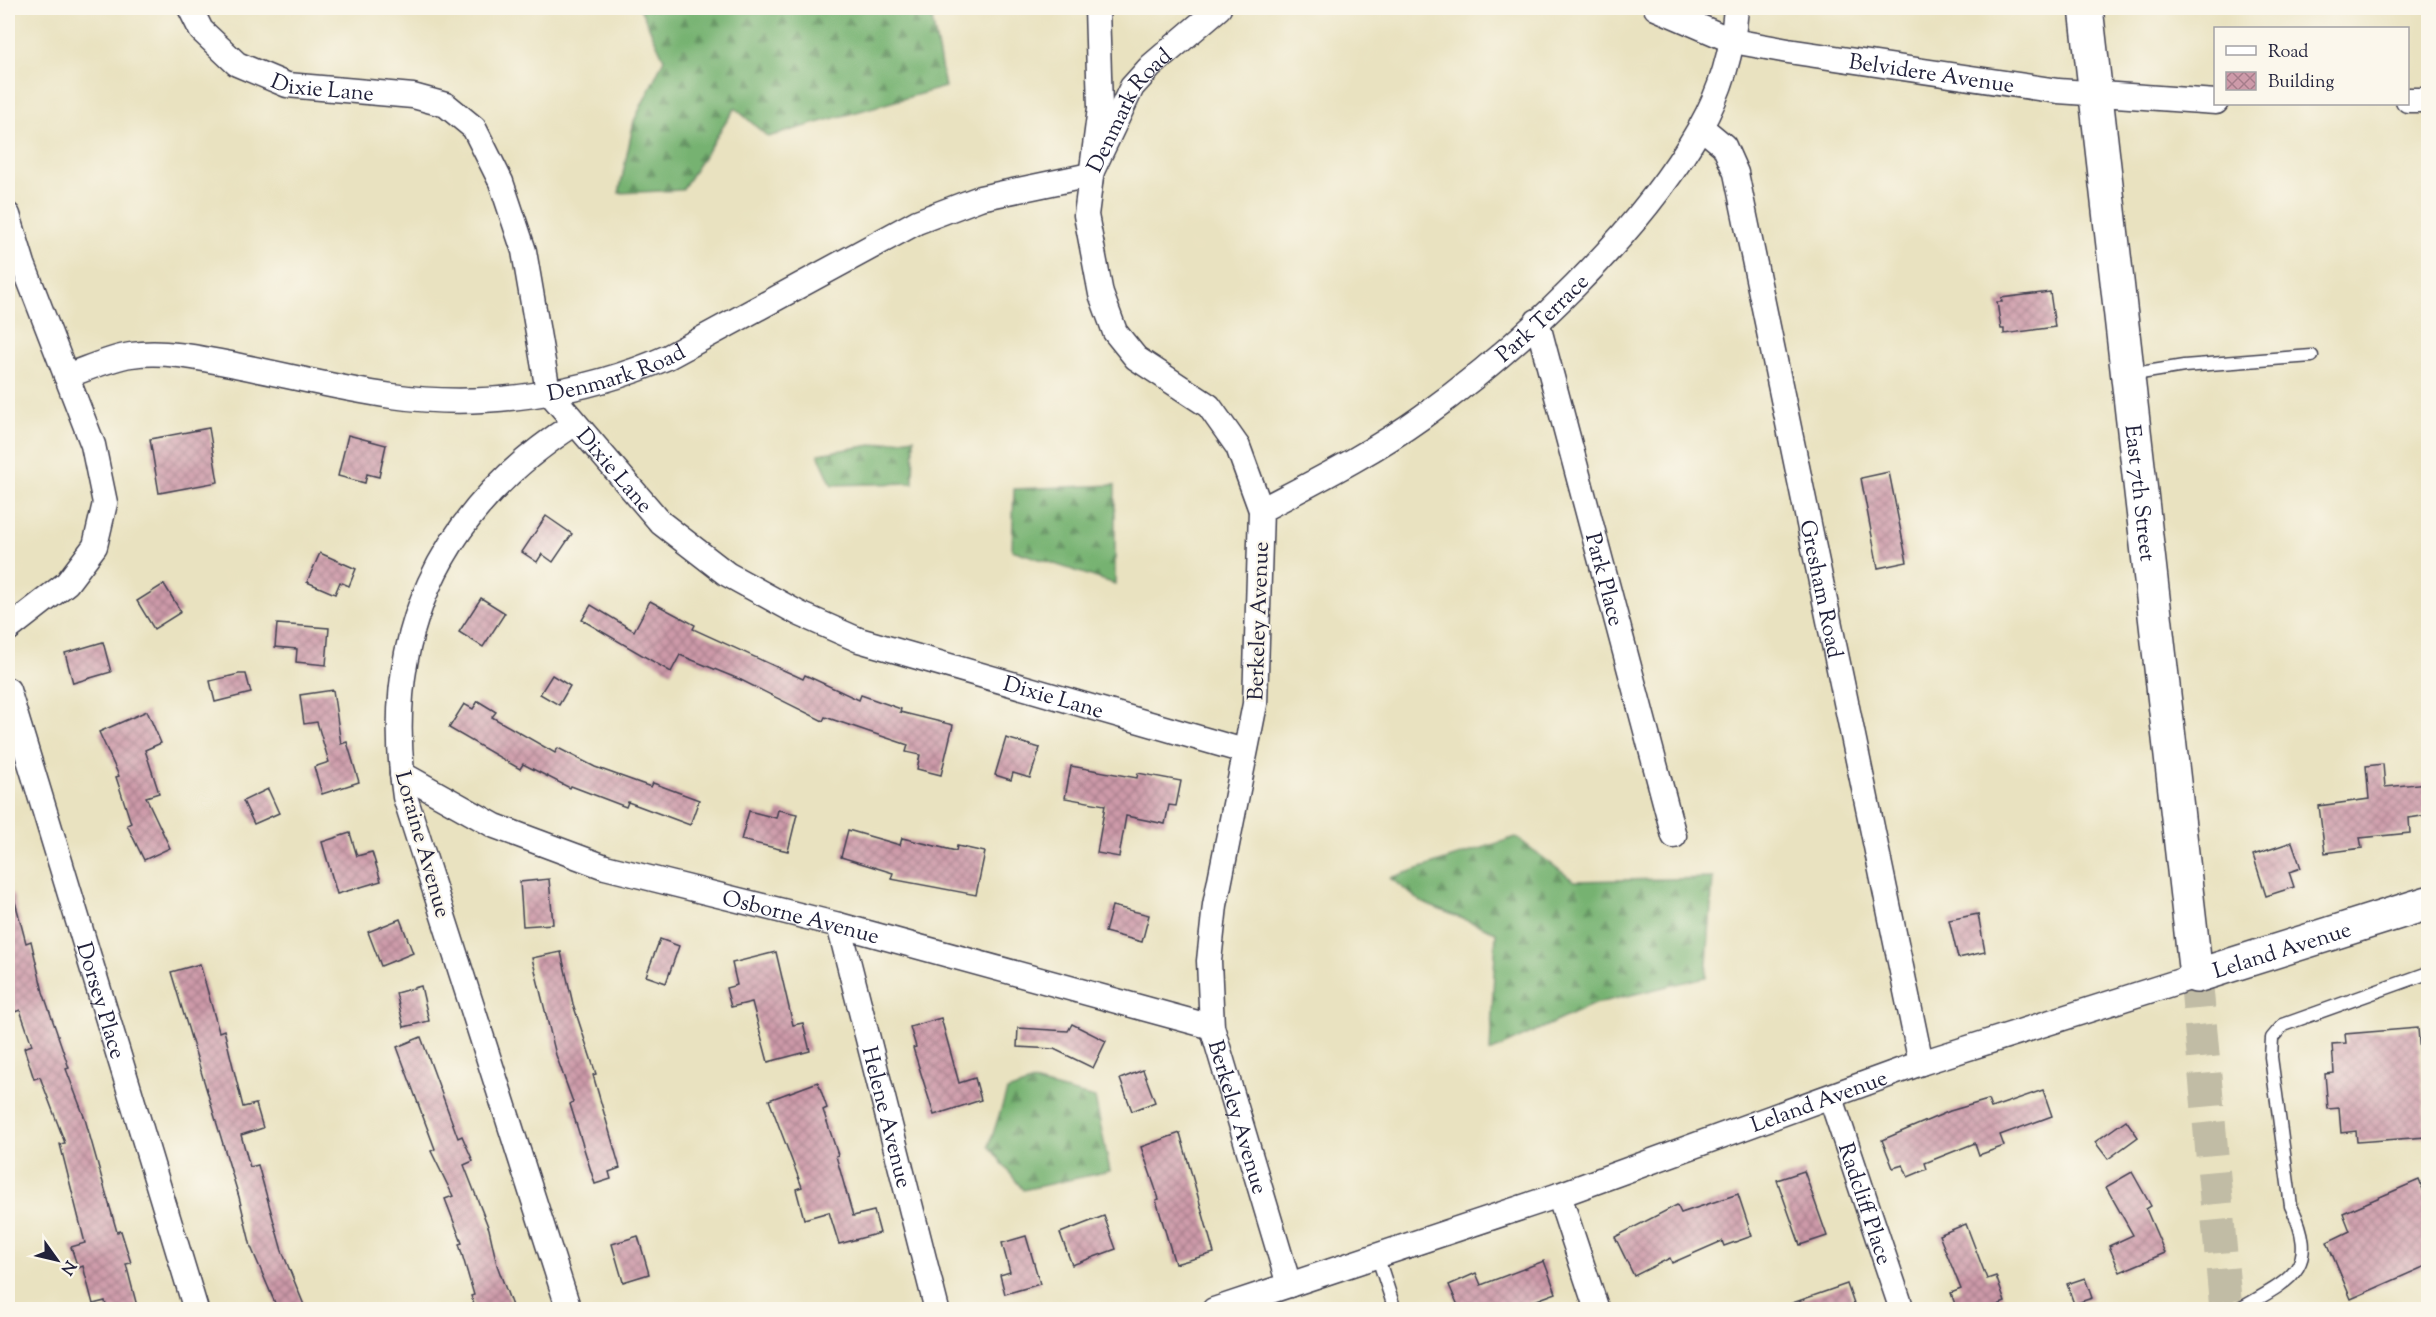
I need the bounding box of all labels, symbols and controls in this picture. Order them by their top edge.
legend [2214,27,2409,105]
text: Road [2268,40,2308,66]
street label: Denmark Road [1080,42,1180,179]
street label: Belvidere Avenue [1846,47,2016,103]
street label: Dixie Lane [265,67,375,112]
text: Building [2268,70,2334,96]
street label: Park Terrace [1490,268,1598,371]
street label: Denmark Road [545,338,692,412]
street label: Dixie Lane [567,422,659,521]
street label: East 7th Street [2114,423,2162,564]
street label: Gresham Road [1790,517,1849,661]
street label: Park Place [1575,530,1630,630]
street label: Berkeley Avenue [1241,541,1279,701]
street label: Dixie Lane [999,669,1107,729]
street label: Loraine Avenue [385,768,457,922]
street label: Osborne Avenue [718,884,882,954]
street label: Leland Avenue [2209,915,2356,989]
street label: Dorsey Place [66,939,132,1063]
street label: Berkeley Avenue [1198,1037,1274,1198]
street label: Helene Avenue [852,1043,918,1192]
street label: Leland Avenue [1747,1064,1892,1143]
street label: Radcliff Place [1828,1139,1899,1269]
north arrow [27,1230,87,1290]
text: N [54,1255,80,1279]

